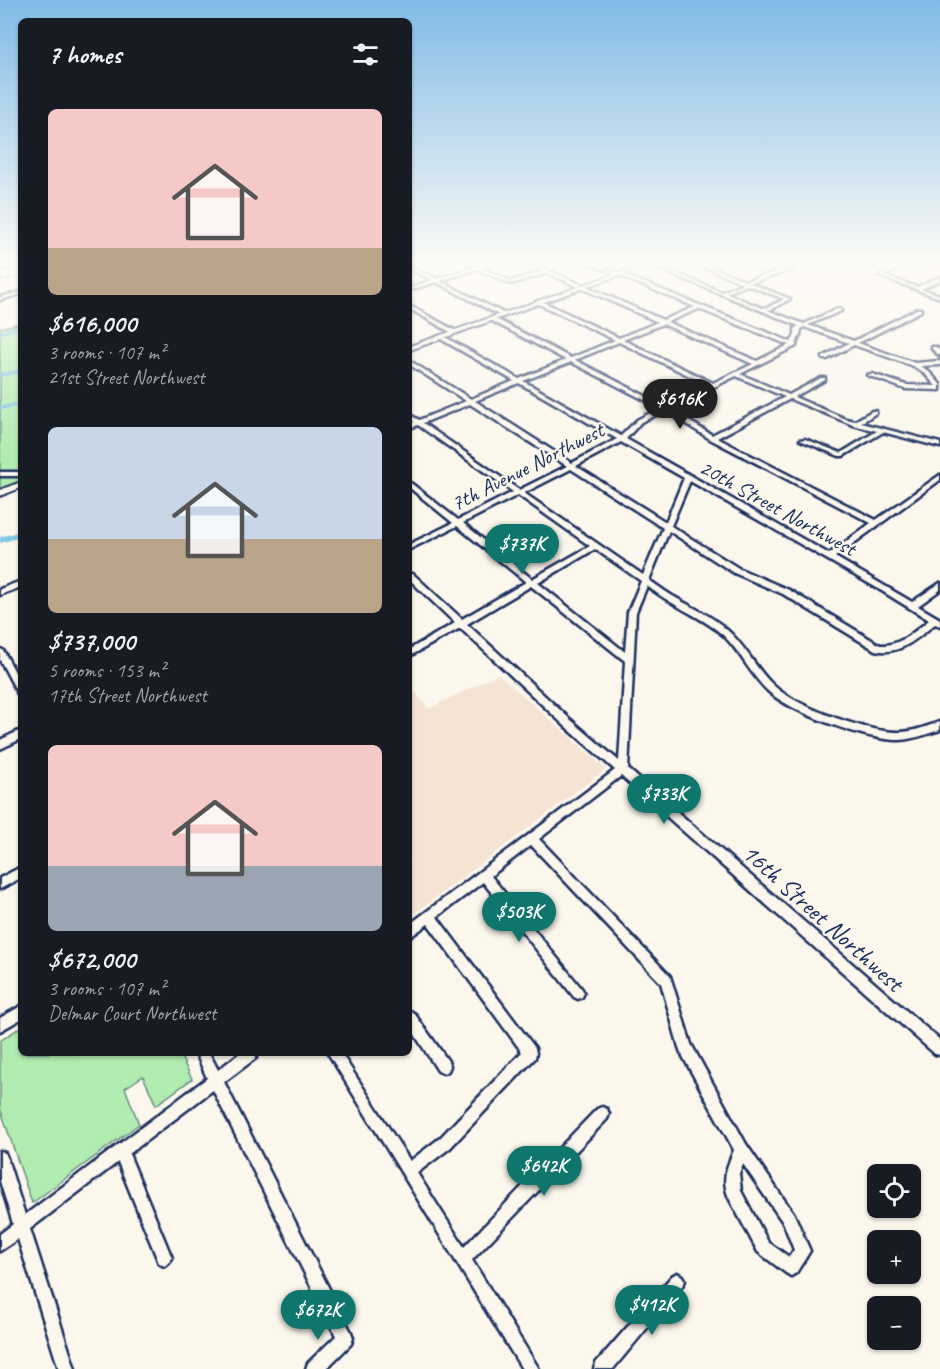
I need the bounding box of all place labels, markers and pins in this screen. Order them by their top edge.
pin: $616K [638,379,722,430]
pin: $737K [480,524,564,575]
pin: $733K [622,774,706,825]
pin: $503K [477,892,561,943]
pin: $642K [502,1146,586,1197]
pin: $412K [610,1285,694,1336]
pin: $672K [276,1290,360,1341]

